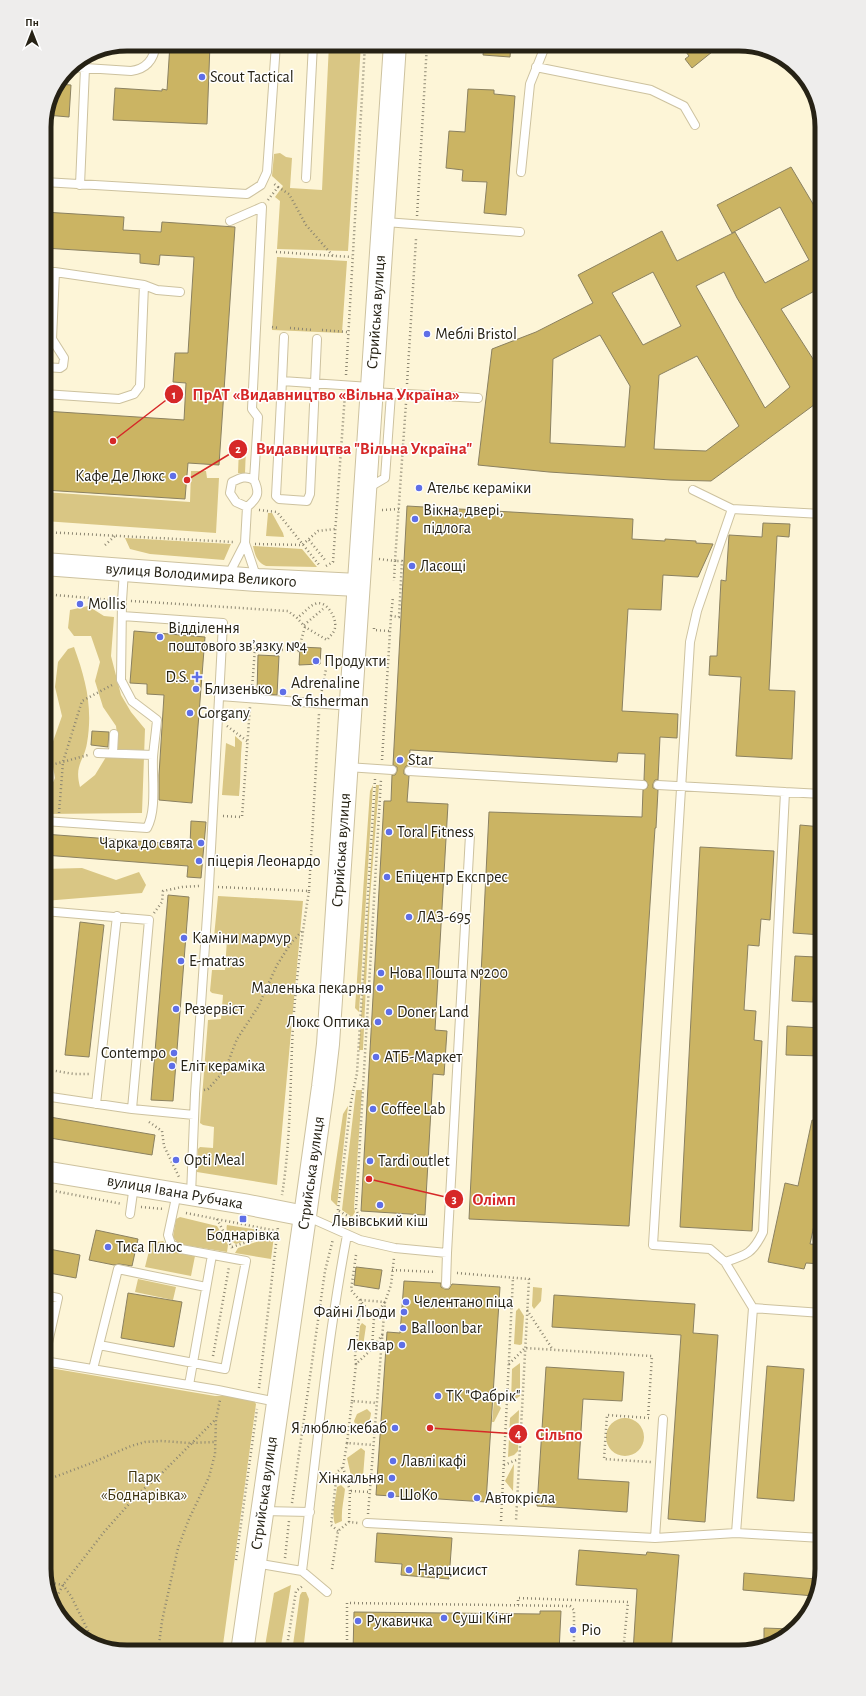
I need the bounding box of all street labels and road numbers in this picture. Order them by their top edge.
street label: Стрийська вулиця [364,254,389,370]
street label: вулиця Володимира Великого [105,560,297,591]
street label: Стрийська вулиця [329,792,354,908]
street label: Стрийська вулиця [295,1115,328,1231]
street label: вулиця Івана Рубчака [105,1172,244,1213]
street label: Стрийська вулиця [248,1435,281,1551]

